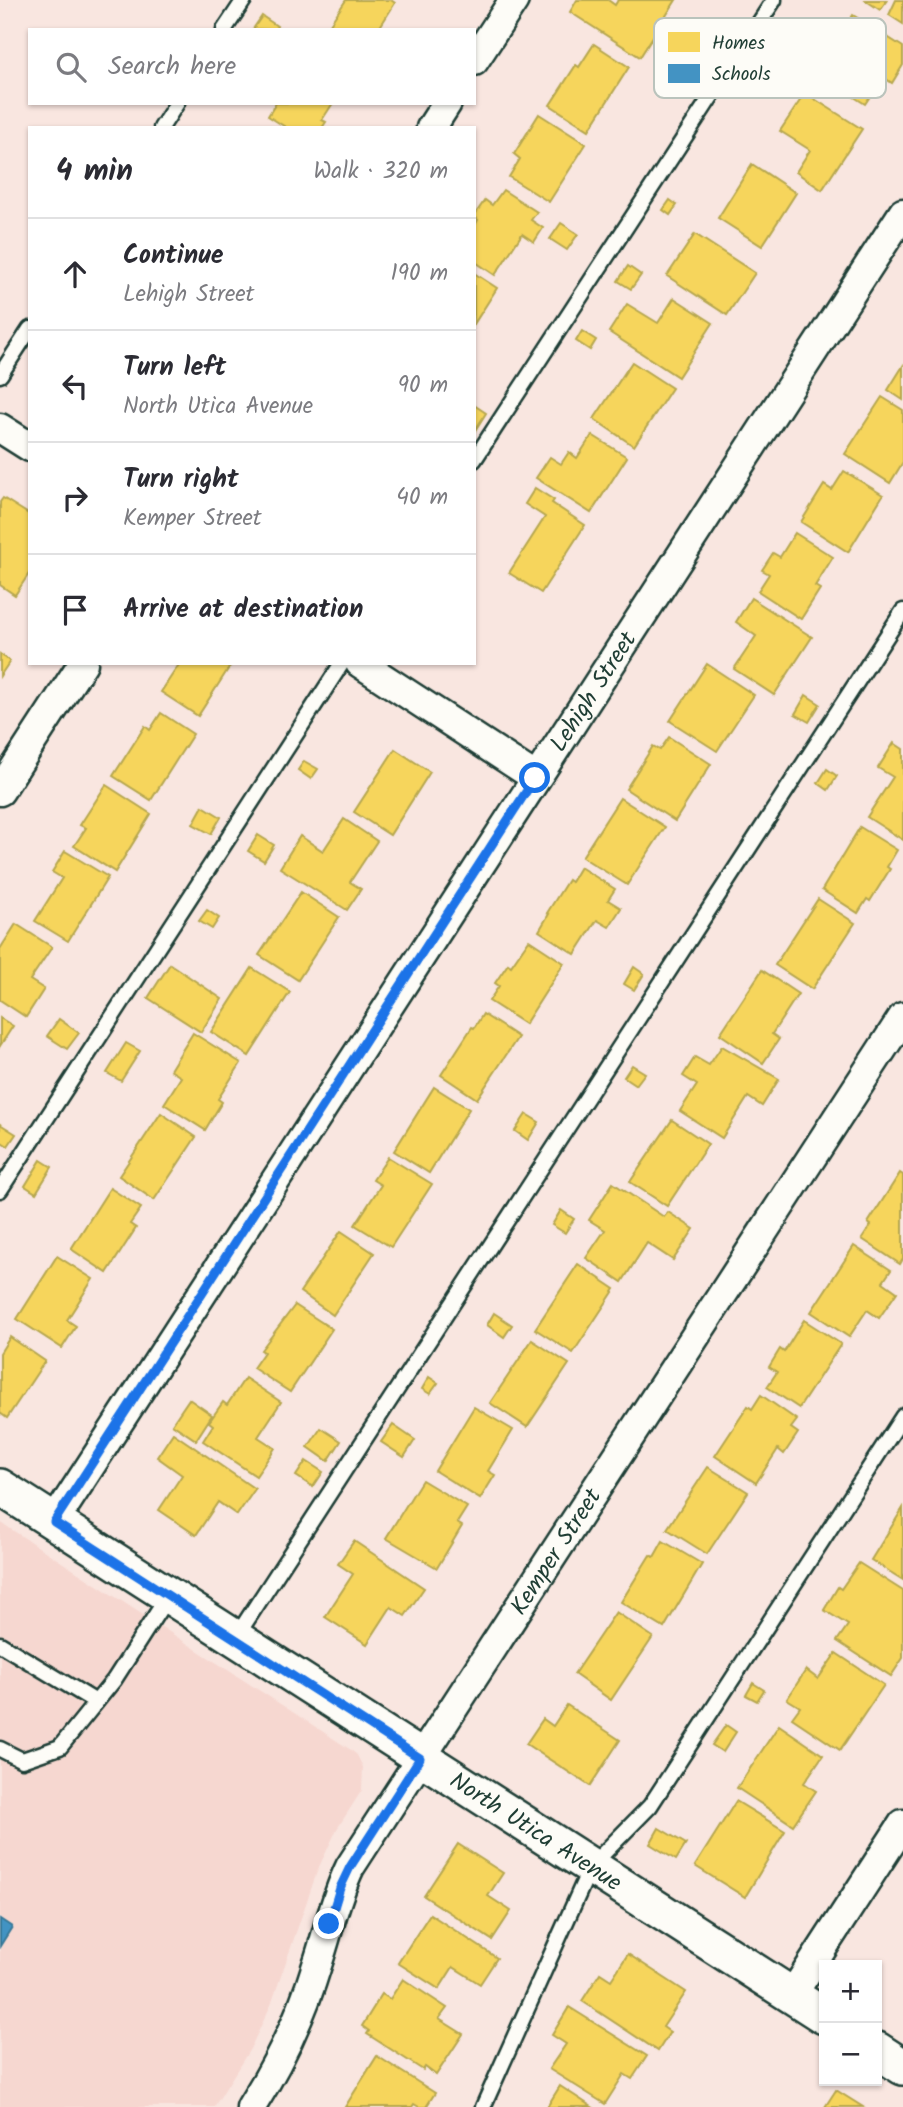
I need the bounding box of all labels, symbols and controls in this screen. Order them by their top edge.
legend [654,18,886,98]
search box [28,28,476,105]
text: Homes [712,29,765,59]
text: Search here [108,46,236,88]
icon: search [52,48,90,86]
text: Schools [712,60,771,90]
text: 4 min [56,148,133,196]
text: Walk · 320 m [313,154,448,190]
text: Continue [123,235,224,277]
icon: ahead [56,255,94,293]
text: 190 m [391,256,448,292]
text: Lehigh Street [123,277,255,313]
text: Turn left [123,347,226,389]
icon: left [56,367,94,405]
text: 90 m [398,368,448,404]
text: North Utica Avenue [123,389,313,425]
text: Turn right [123,459,239,501]
icon: right [56,479,94,517]
text: 40 m [396,480,448,516]
text: Kemper Street [123,501,262,537]
text: Arrive at destination [123,589,363,631]
icon: arrive [56,591,94,629]
street label: Lehigh Street [540,623,648,760]
route start [519,762,550,793]
street label: Kemper Street [501,1480,613,1624]
street label: North Utica Avenue [441,1762,629,1903]
route end [313,1908,344,1939]
map controls [819,1960,882,2086]
button: + [819,1960,882,2023]
button: − [819,2023,882,2086]

